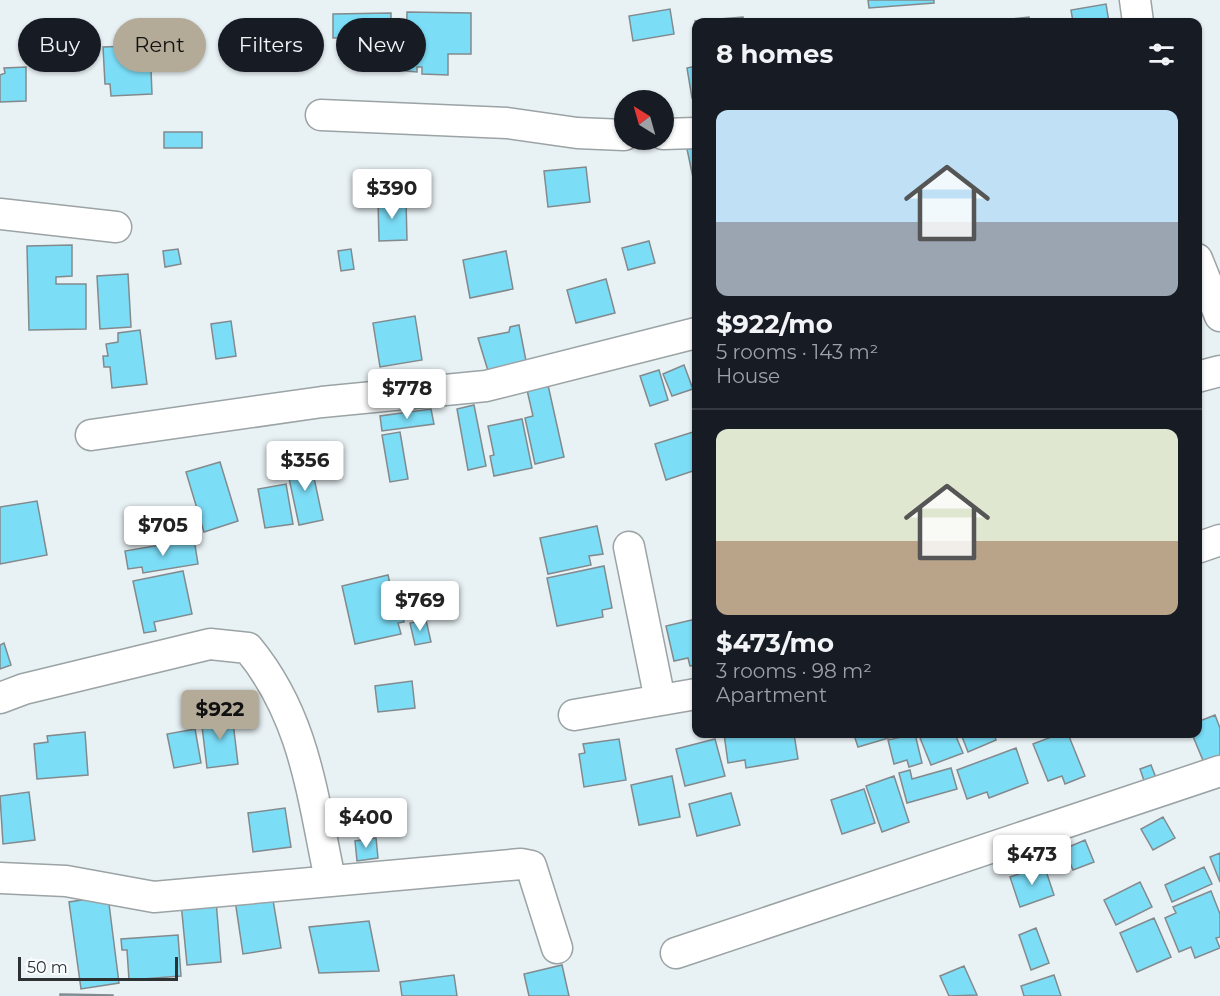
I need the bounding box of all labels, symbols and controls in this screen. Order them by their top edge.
chip: Buy [18,18,101,72]
chip: Rent [113,18,206,72]
chip: Filters [218,18,324,72]
chip: New [336,18,426,72]
text: 8 homes [716,38,833,70]
icon: filters [1145,38,1178,71]
north arrow [614,90,674,150]
map controls [614,90,674,150]
icon: home [893,149,1001,257]
pin: $390 [356,169,428,220]
text: $390 [367,176,417,200]
text: $922/mo [716,308,833,340]
text: 5 rooms · 143 m² [716,340,878,364]
text: House [716,364,780,388]
pin: $778 [371,369,443,420]
text: $778 [382,376,432,400]
pin: $356 [269,441,341,492]
text: $356 [281,448,329,472]
icon: home [893,468,1001,576]
pin: $705 [127,506,199,557]
text: $705 [138,513,188,537]
pin: $769 [384,581,456,632]
text: $769 [395,588,445,612]
text: $473/mo [716,627,834,659]
text: 3 rooms · 98 m² [716,659,872,683]
text: Apartment [716,683,827,707]
pin: $922 [184,690,256,741]
text: $922 [196,697,244,721]
pin: $400 [330,798,402,849]
text: $400 [339,805,393,829]
pin: $473 [996,835,1068,886]
text: $473 [1007,842,1057,866]
scale bar [18,954,178,982]
text: 50 m [27,958,68,977]

